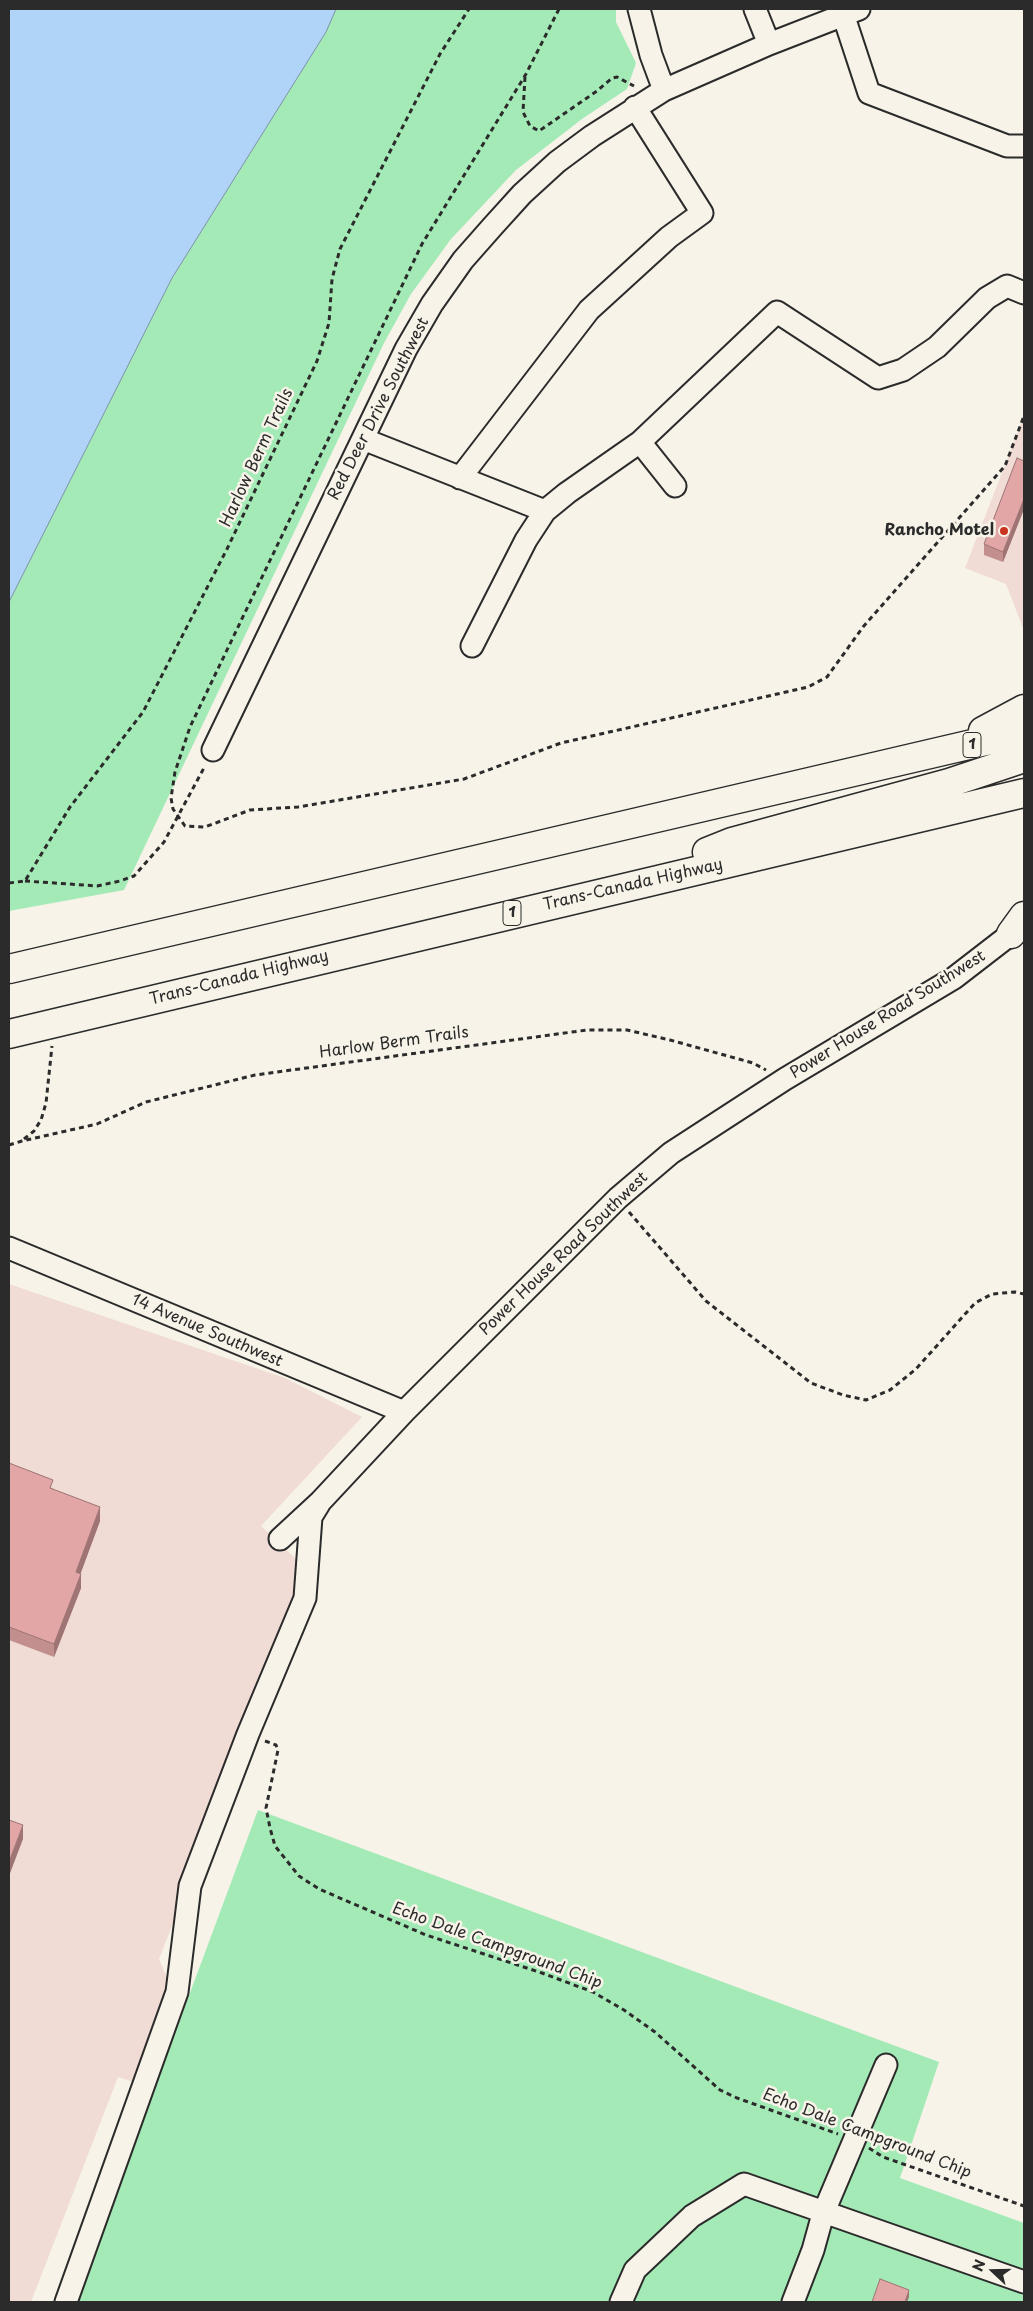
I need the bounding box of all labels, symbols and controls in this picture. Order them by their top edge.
street label: Red Deer Drive Southwest [324,314,434,504]
street label: Harlow Berm Trails [217,386,297,530]
place label: Rancho Motel [885,521,994,541]
marker: Rancho Motel [998,525,1010,537]
road number: 1 [963,732,981,758]
street label: Trans-Canada Highway [541,855,725,915]
road number: 1 [503,900,521,926]
street label: Trans-Canada Highway [148,946,330,1010]
street label: Power House Road Southwest [787,947,989,1083]
street label: Harlow Berm Trails [318,1023,470,1063]
street label: Power House Road Southwest [476,1168,652,1340]
street label: 14 Avenue Southwest [129,1290,285,1372]
street label: Echo Dale Campground Chip [389,1899,605,1993]
street label: Echo Dale Campground Chip [760,2085,974,2183]
north arrow [968,2246,1018,2296]
text: N [967,2257,990,2274]

